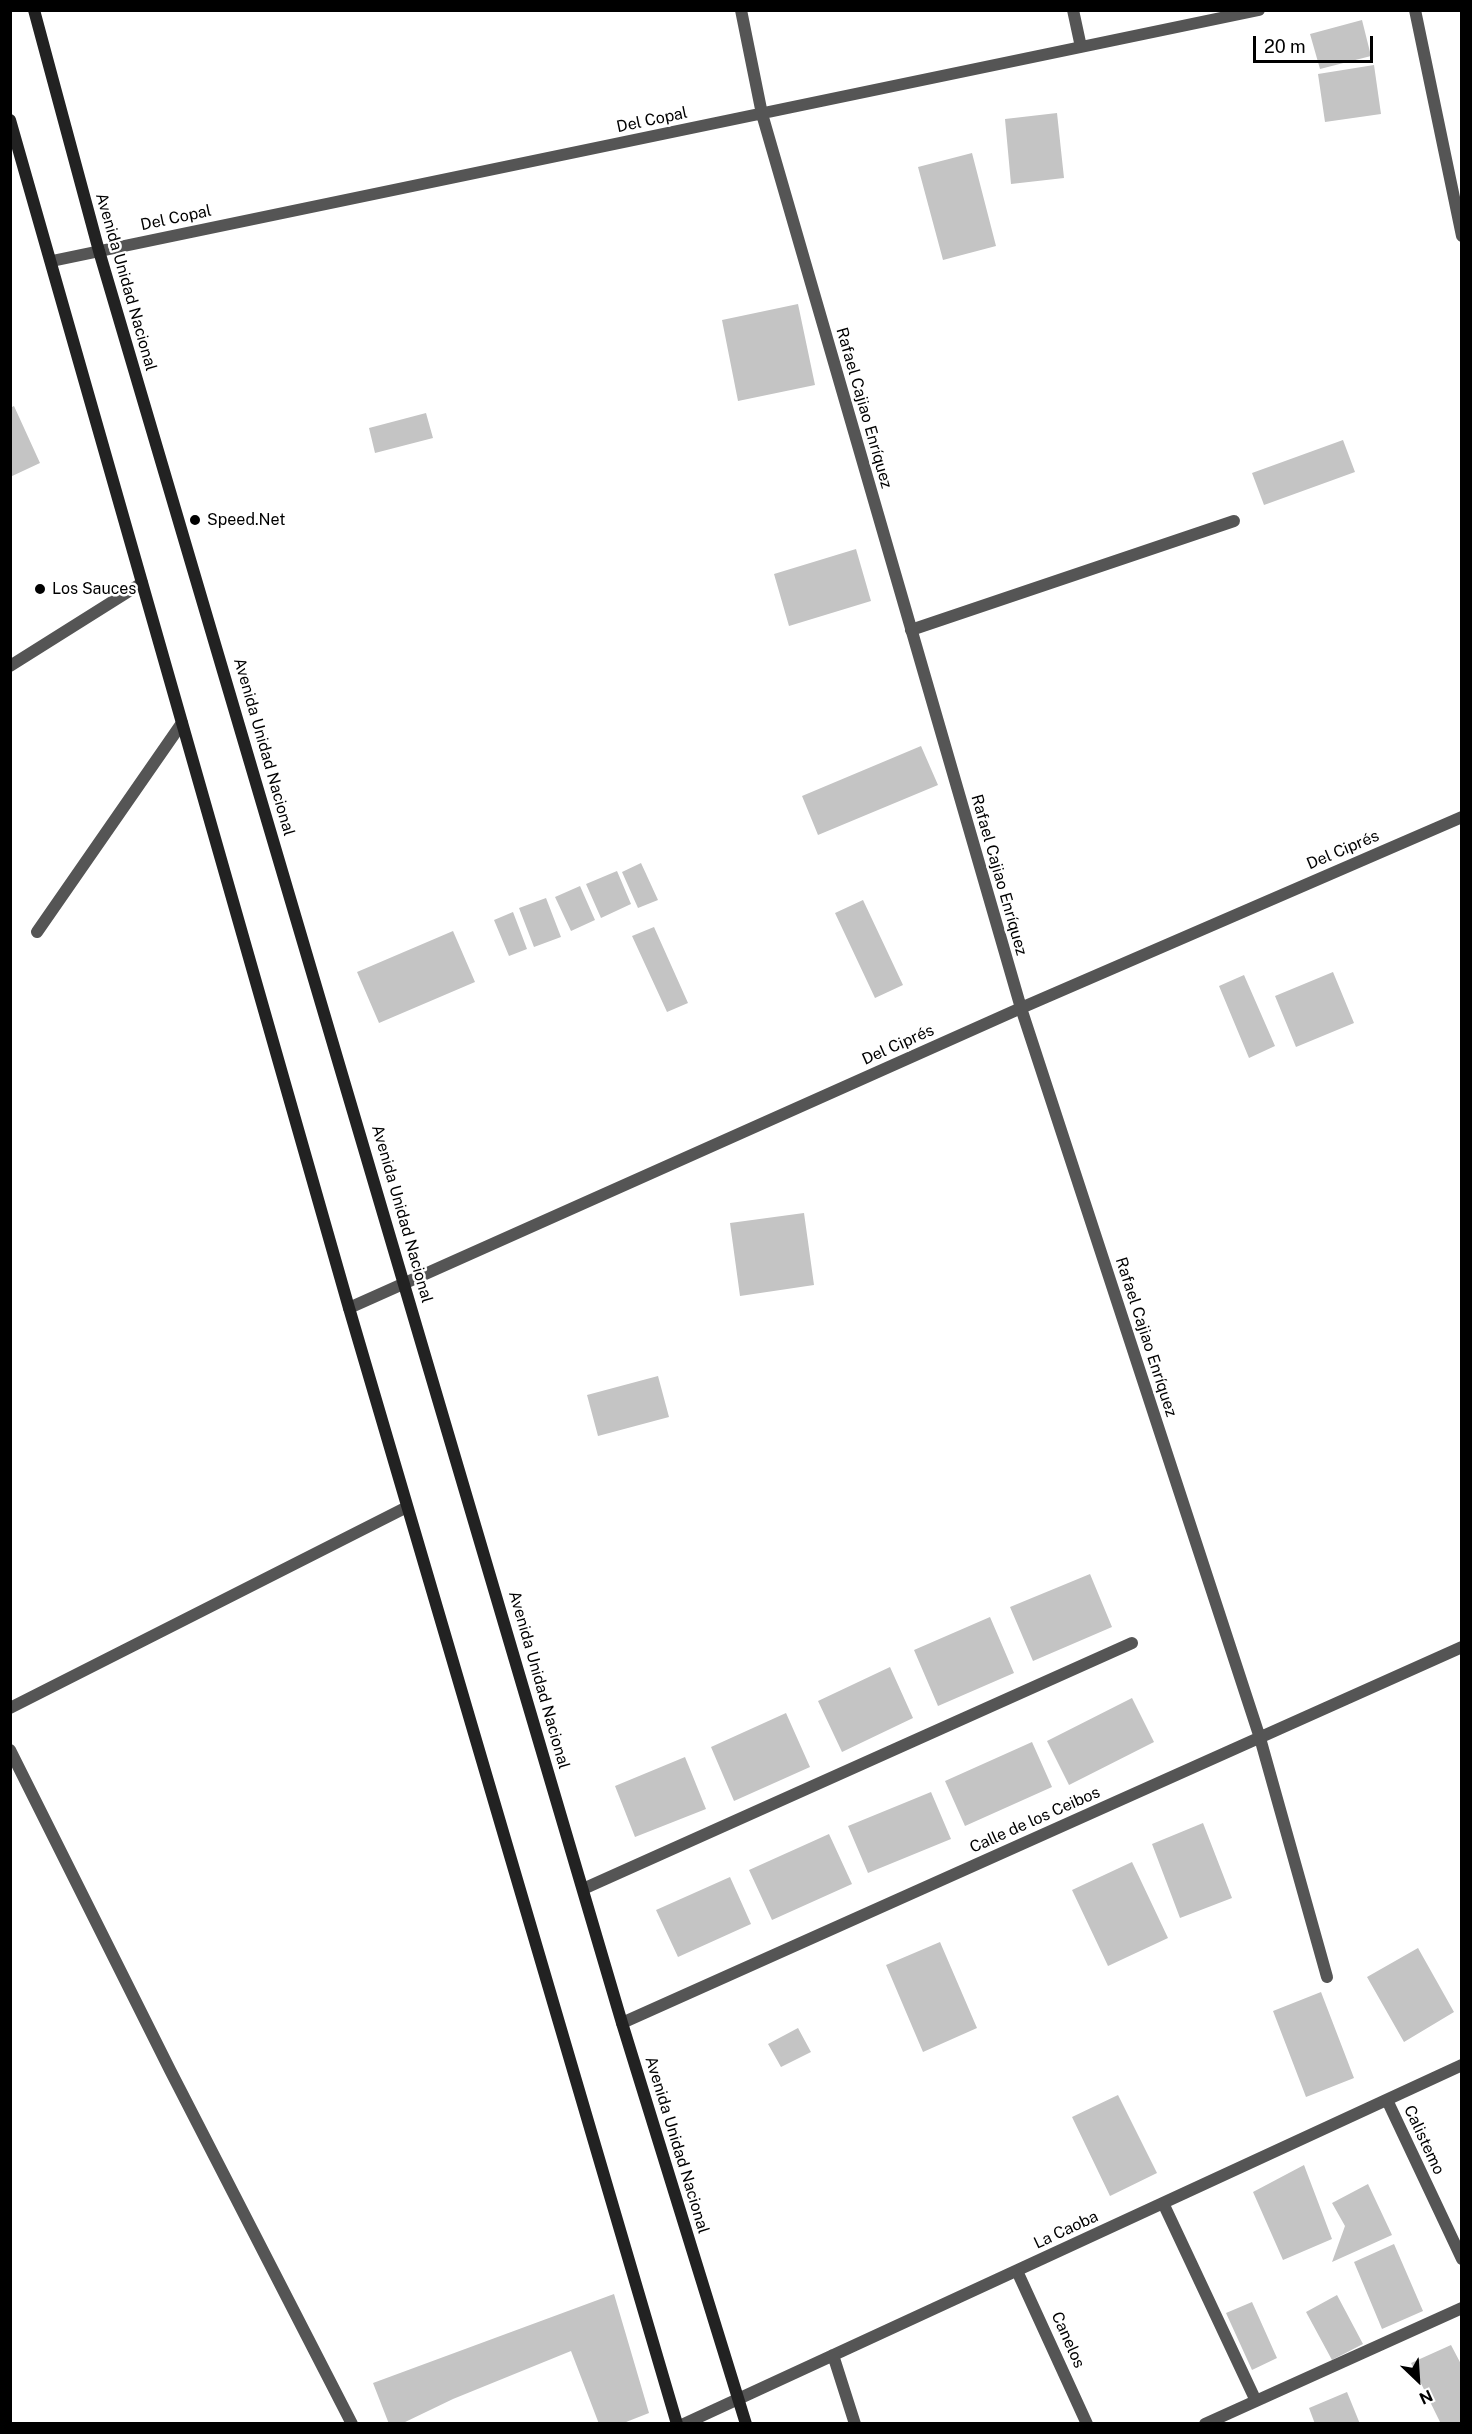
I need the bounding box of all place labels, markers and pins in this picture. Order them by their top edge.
place label: Speed.Net [207,510,285,530]
marker: Speed.Net [188,513,202,527]
place label: Los Sauces [52,579,136,599]
marker: Los Sauces [33,582,47,596]

